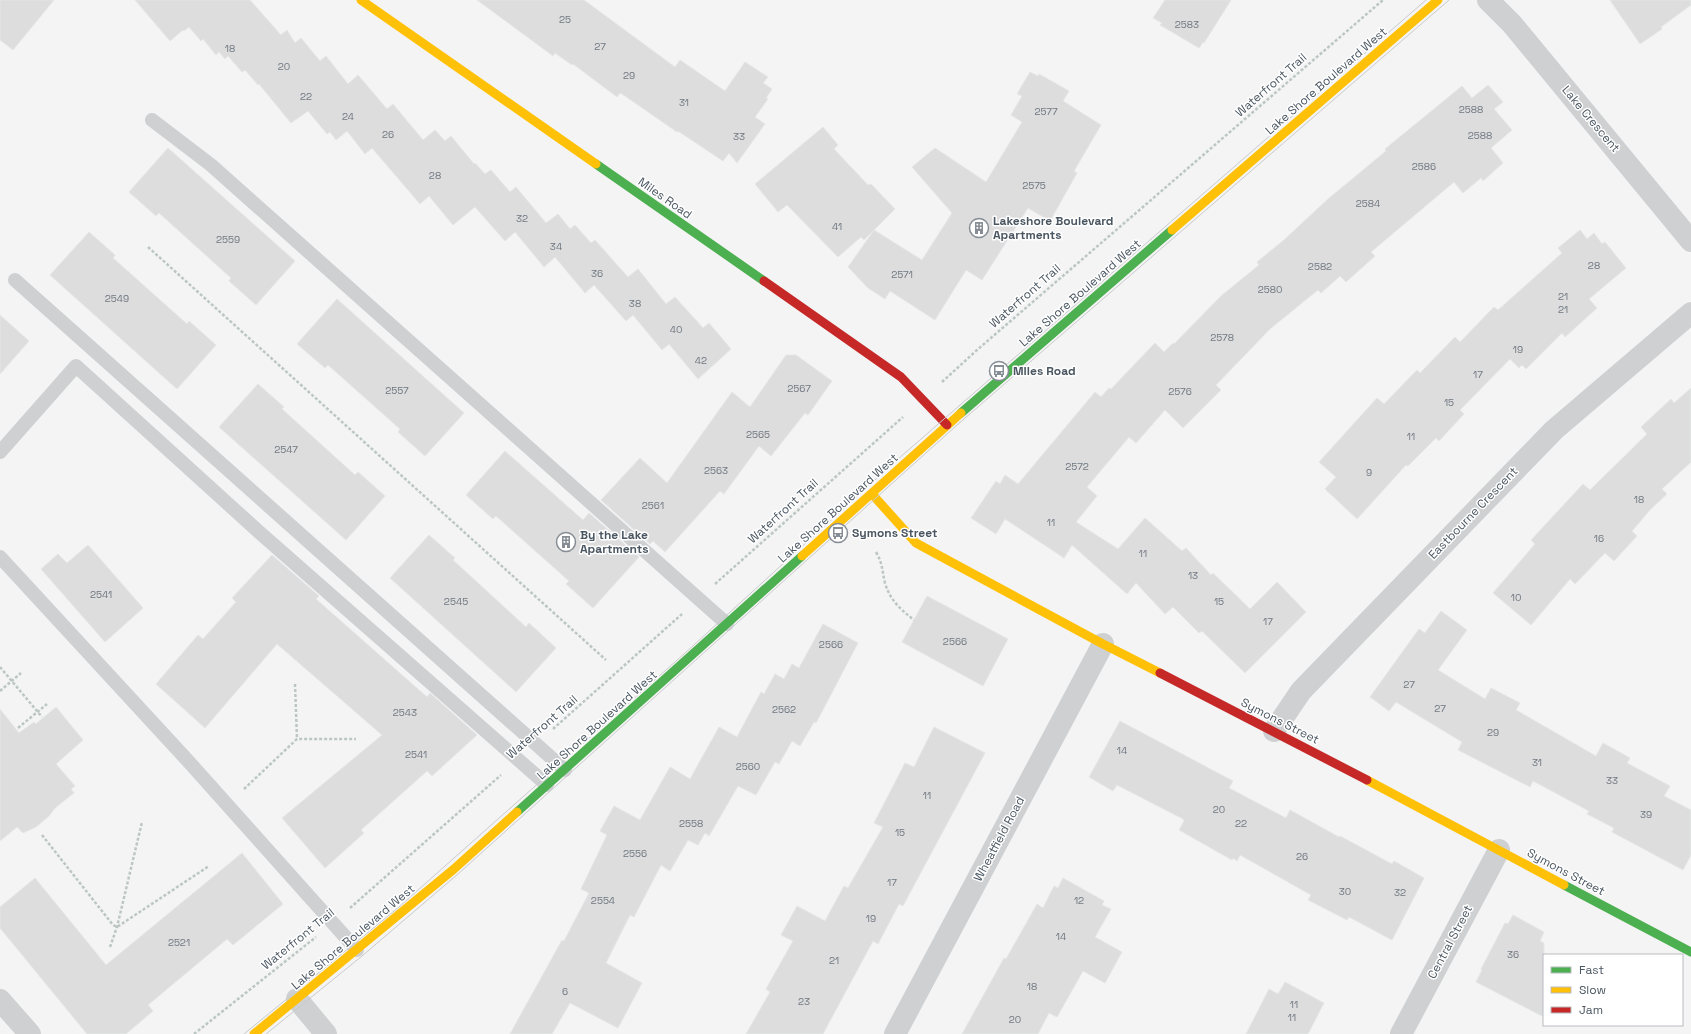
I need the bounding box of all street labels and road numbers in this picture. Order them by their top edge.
street label: Lake Shore Boulevard West [1262,24,1390,138]
street label: Waterfront Trail [1232,50,1310,120]
street label: Lake Crescent [1558,82,1624,156]
street label: Miles Road [635,174,695,222]
street label: Lake Shore Boulevard West [1016,236,1144,350]
street label: Waterfront Trail [986,261,1064,331]
street label: Lake Shore Boulevard West [775,450,901,566]
street label: Eastbourne Crescent [1425,463,1521,563]
street label: Waterfront Trail [744,475,822,547]
street label: Lake Shore Boulevard West [534,667,660,783]
street label: Waterfront Trail [503,692,581,762]
street label: Symons Street [1238,694,1322,748]
street label: Wheatfield Road [970,794,1028,884]
street label: Symons Street [1524,845,1608,899]
street label: Lake Shore Boulevard West [288,881,418,993]
street label: Central Street [1424,902,1476,982]
street label: Waterfront Trail [258,905,338,973]

